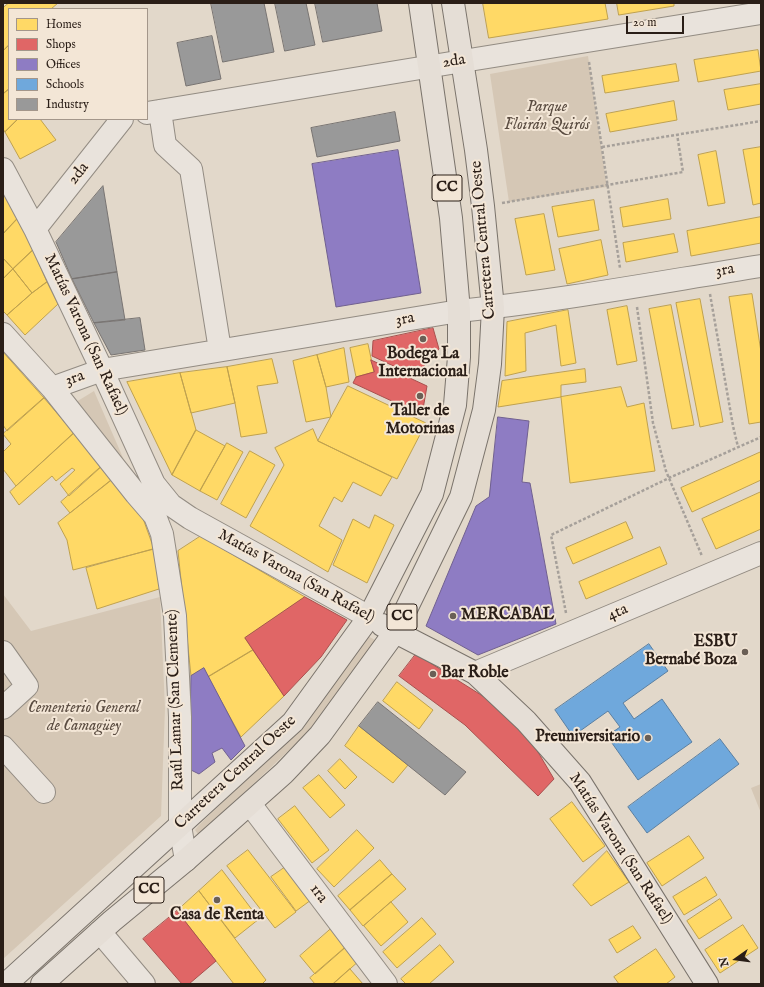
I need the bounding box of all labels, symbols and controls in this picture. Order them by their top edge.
legend [8,8,148,120]
scale bar [628,8,686,34]
text: 20 m [633,15,656,30]
text: Homes [46,17,82,32]
text: Shops [46,37,76,52]
street label: 2da [441,51,467,73]
text: Offices [46,57,80,72]
text: Schools [46,77,84,92]
text: Industry [46,97,89,112]
park label: Parque Floirán Quirós [504,98,590,136]
street label: 2da [64,159,94,189]
street label: Carretera Central Oeste [468,160,500,320]
road number: CC [432,175,462,201]
street label: Matías Varona (San Rafael) [39,251,131,419]
street label: 3ra [714,260,736,282]
street label: 3ra [394,309,416,331]
marker: Bodega La Internacional [418,334,428,344]
place label: Bodega La Internacional [379,345,467,383]
street label: 3ra [63,367,87,391]
marker: Taller de Motorinas [415,391,425,401]
place label: Taller de Motorinas [386,402,454,440]
street label: Matías Varona (San Rafael) [214,526,378,628]
street label: 4ta [605,600,631,626]
road number: CC [387,604,417,630]
place label: MERCABAL [461,606,554,626]
street label: Raúl Lamar (San Clemente) [163,609,189,791]
marker: MERCABAL [448,611,458,621]
place label: ESBU Bernabé Boza [645,633,737,671]
marker: ESBU Bernabé Boza [740,647,750,657]
place label: Bar Roble [441,664,509,684]
marker: Bar Roble [428,669,438,679]
park label: Cementerio General de Camagüey [28,699,140,737]
street label: Carretera Central Oeste [171,712,301,834]
place label: Preuniversitario [535,728,640,748]
marker: Preuniversitario [643,733,653,743]
street label: Matías Varona (San Rafael) [564,770,676,928]
road number: CC [134,877,164,903]
street label: 1ra [305,881,331,907]
marker: Casa de Renta [212,895,222,905]
place label: Casa de Renta [170,906,264,926]
north arrow [716,939,756,979]
text: N [716,956,732,968]

